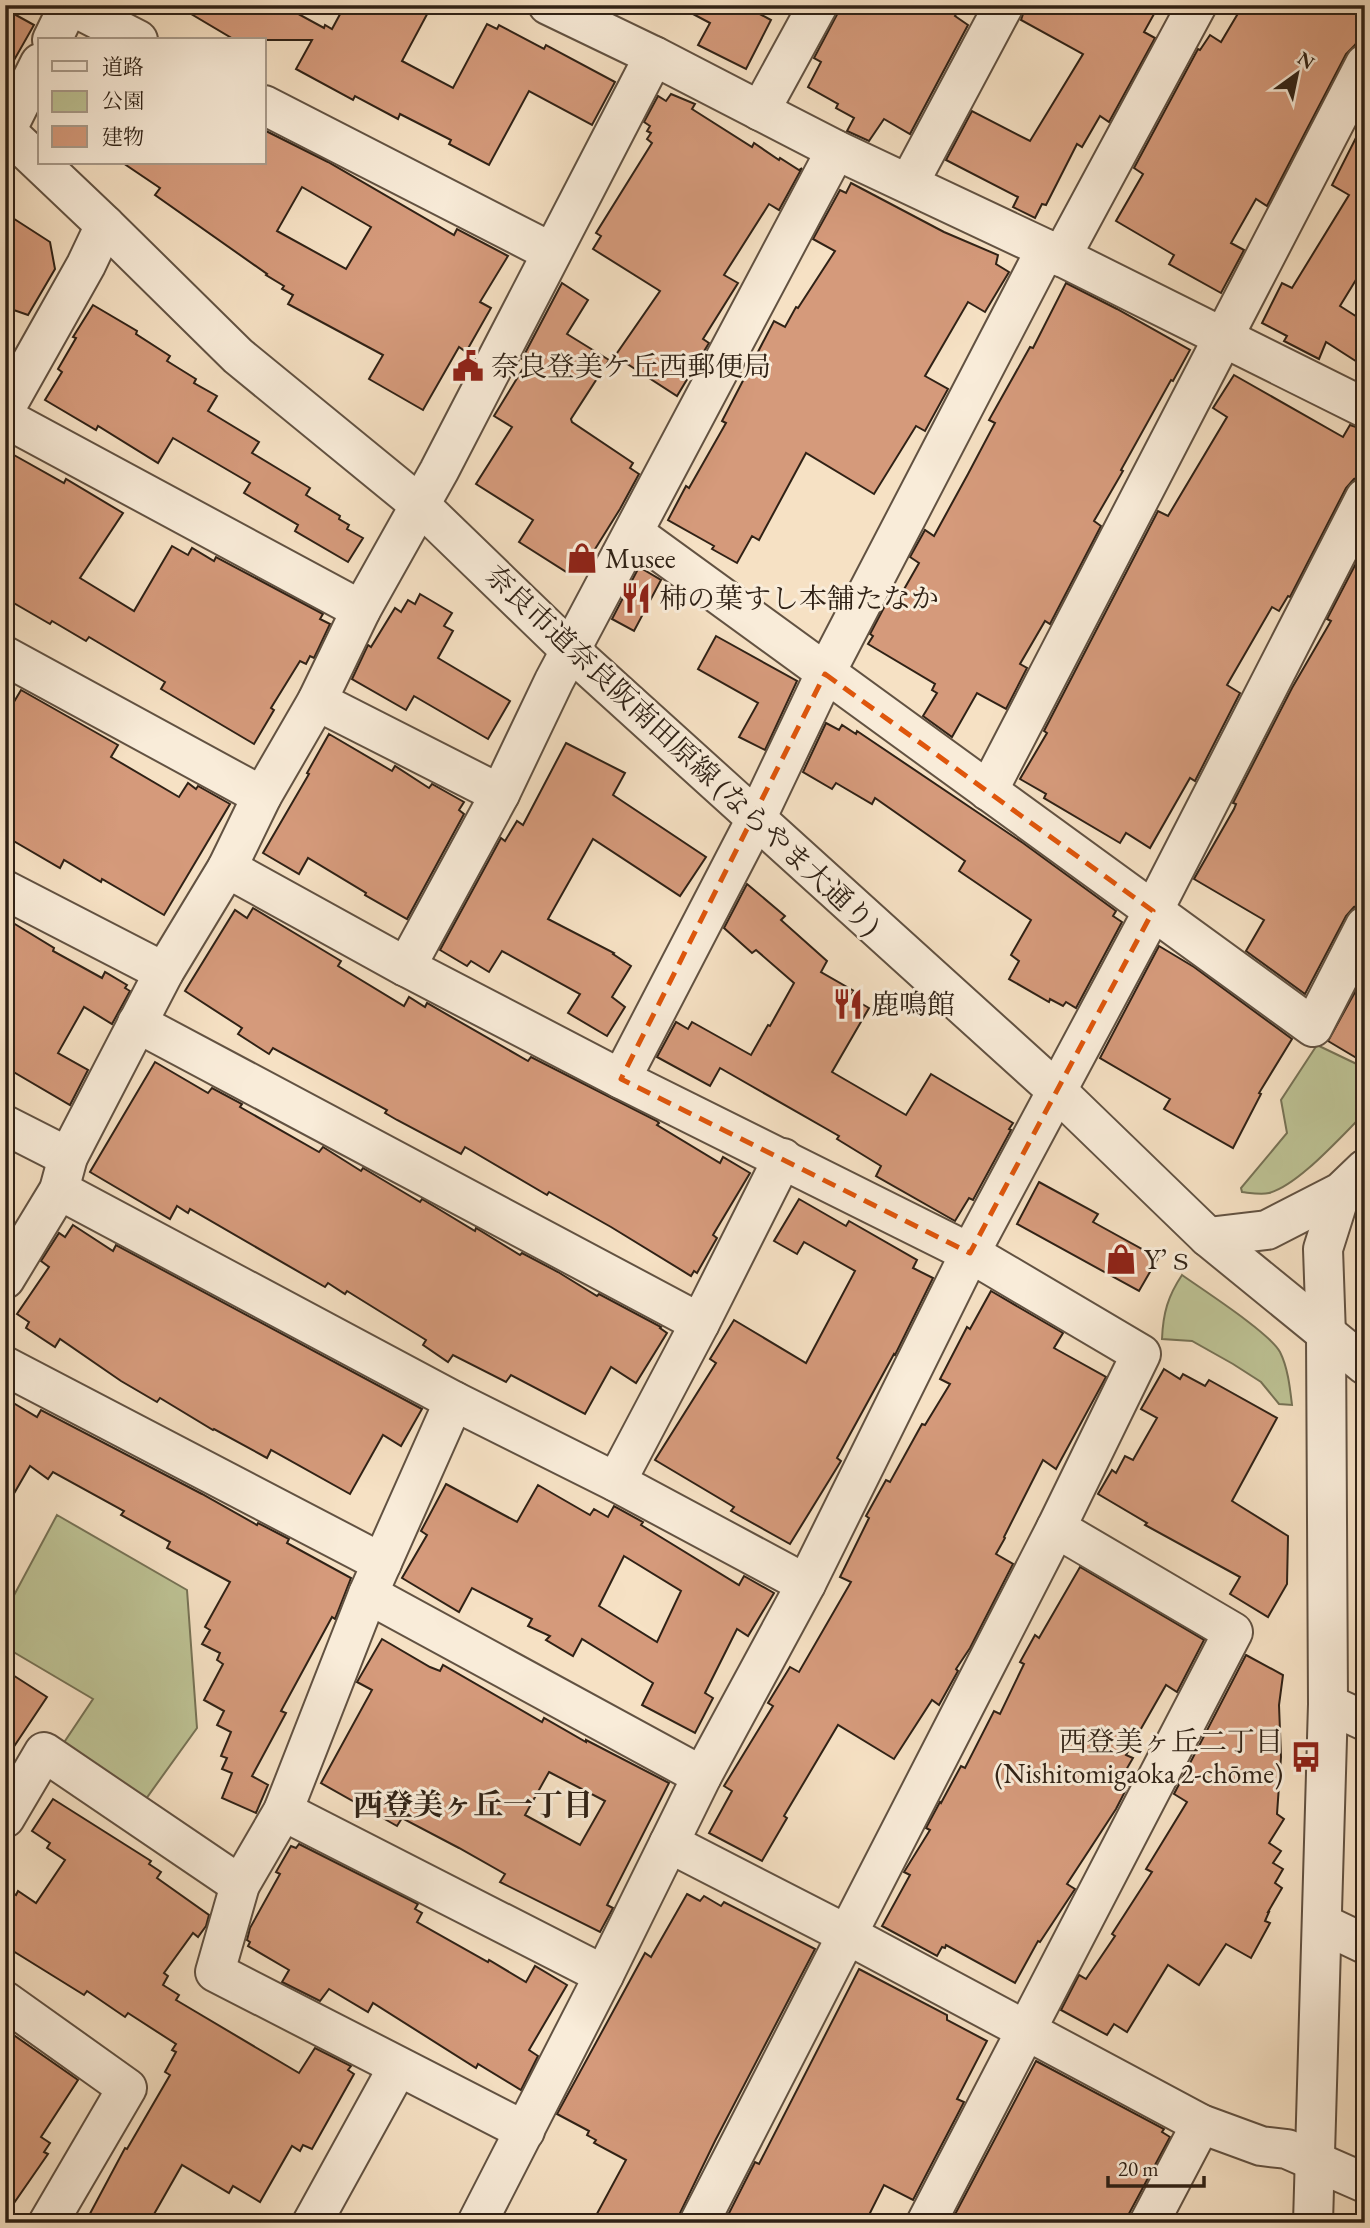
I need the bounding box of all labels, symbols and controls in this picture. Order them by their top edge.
legend [38,38,266,164]
north arrow [1262,38,1332,108]
text: N [1293,45,1320,75]
text: 道路 [102,53,144,80]
text: 公園 [102,87,144,114]
text: 建物 [102,123,144,150]
place label: 奈良登美ケ丘西郵便局 [491,348,771,384]
public building icon: 奈良登美ケ丘西郵便局 [451,349,485,383]
place label: Musee [605,540,676,576]
shop icon: Musee [565,541,599,575]
street label: 奈良市道奈良阪南田原線 (ならやま大通り) [478,557,888,943]
place label: 柿の葉すし本舗たなか [659,580,939,616]
restaurant icon: 柿の葉すし本舗たなか [619,581,653,615]
place label: 鹿鳴館 [871,986,955,1022]
restaurant icon: 鹿鳴館 [831,987,865,1021]
place label: Y’ｓ [1144,1241,1195,1277]
shop icon: Y’ｓ [1104,1242,1138,1276]
place label: 西登美ヶ丘二丁目 (Nishitomigaoka 2-chōme) [995,1723,1283,1791]
bus stop icon: 西登美ヶ丘二丁目 (Nishitomigaoka 2-chōme) [1289,1740,1323,1774]
district label: 西登美ヶ丘一丁目 [353,1785,593,1824]
scale bar [1108,2144,1204,2188]
text: 20 m [1118,2155,1159,2182]

